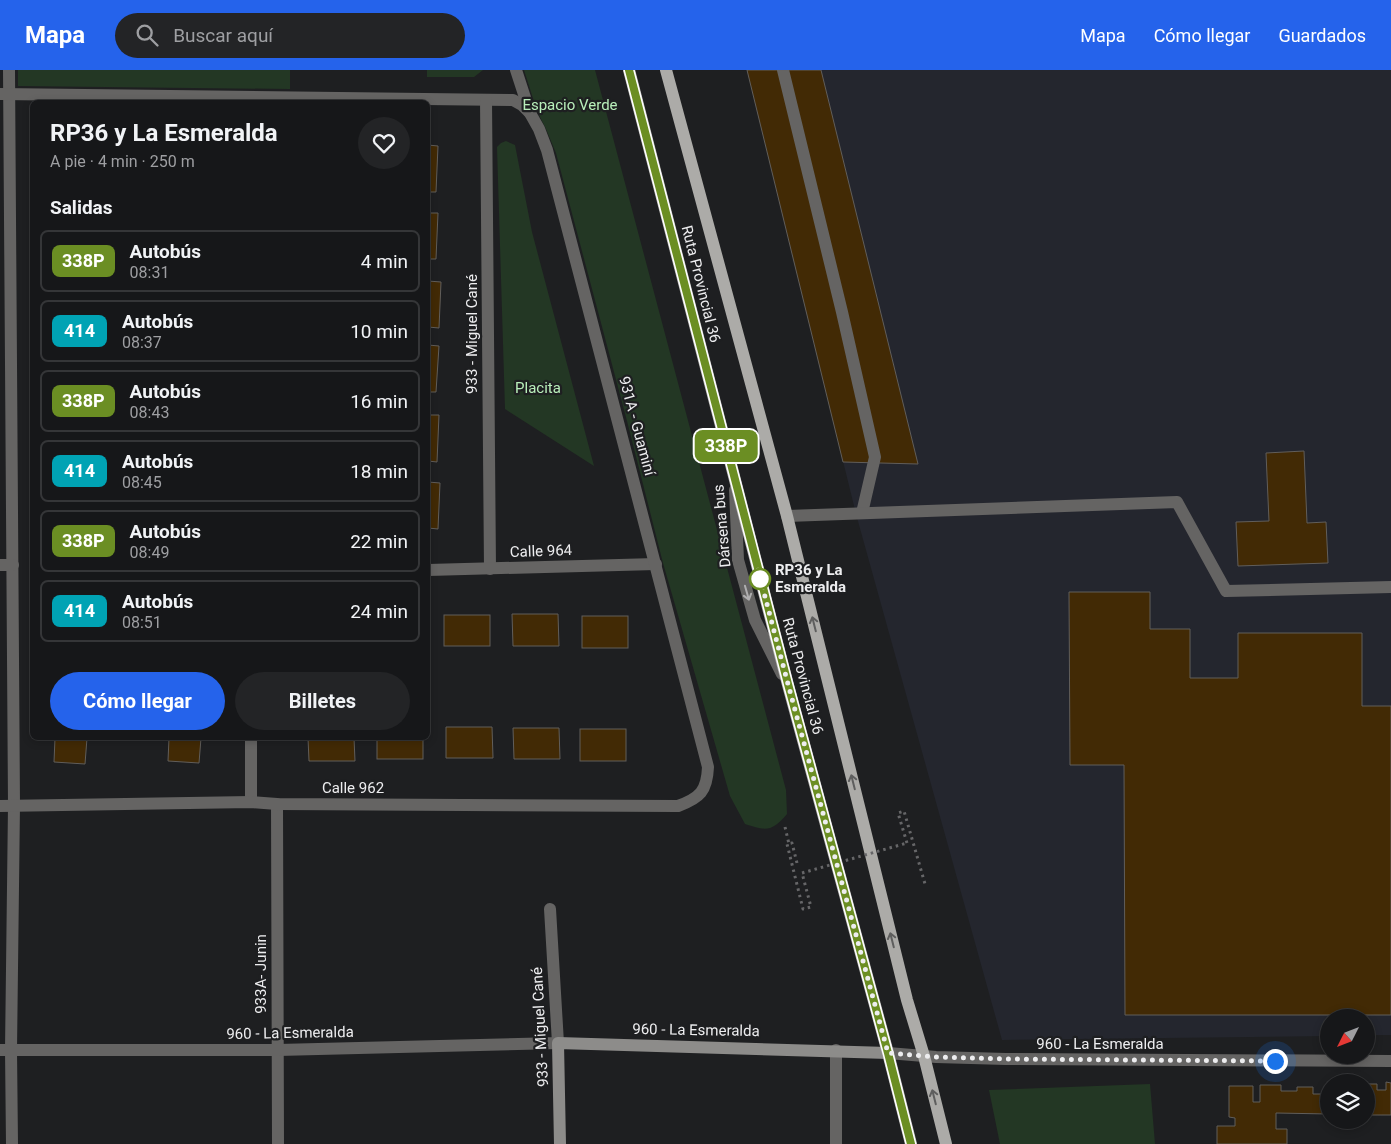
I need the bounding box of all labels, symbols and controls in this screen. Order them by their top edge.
search box [115,13,465,58]
text: Mapa [25,21,85,49]
icon: search [133,21,161,49]
text: Buscar aquí [173,24,273,47]
text: Mapa [1080,25,1126,46]
text: Cómo llegar [1154,25,1250,46]
text: Guardados [1278,25,1366,46]
park label: Espacio Verde [522,96,618,114]
button: heart [358,117,410,169]
text: RP36 y La Esmeralda [50,119,278,147]
text: A pie · 4 min · 250 m [50,152,195,171]
text: Salidas [50,196,113,219]
street label: Ruta Provincial 36 [678,223,724,345]
text: Autobús [130,240,201,263]
text: 338P [62,250,105,271]
text: 4 min [361,250,408,273]
text: 08:31 [130,263,169,282]
street label: 933 - Miguel Cané [463,274,481,394]
text: Autobús [122,310,193,333]
text: 414 [64,320,95,341]
text: 10 min [350,320,408,343]
text: 08:37 [122,333,162,352]
street label: 931A - Guaminí [615,374,659,479]
park label: Placita [515,379,561,397]
text: Autobús [130,380,201,403]
text: 338P [62,390,105,411]
text: 16 min [350,390,408,413]
text: 08:43 [130,403,169,422]
line badge: 338P [691,430,761,462]
text: 338P [705,435,747,456]
text: Autobús [122,450,193,473]
text: 414 [64,460,95,481]
text: 18 min [350,460,408,483]
text: 08:45 [122,473,162,492]
street label: Dársena bus [709,484,735,568]
text: Autobús [130,520,201,543]
text: 338P [62,530,105,551]
text: 22 min [350,530,408,553]
street label: Calle 964 [510,541,573,561]
text: 08:49 [130,543,169,562]
place label: RP36 y La Esmeralda [775,561,846,596]
marker: RP36 y La Esmeralda [749,568,771,590]
one-way arrow [743,584,753,600]
text: Autobús [122,590,193,613]
text: 414 [64,600,95,621]
text: 24 min [350,600,408,623]
text: 08:51 [122,613,162,632]
street label: Ruta Provincial 36 [779,616,827,736]
one-way arrow [809,617,818,633]
button: Cómo llegar [50,672,225,730]
button: Billetes [235,672,410,730]
one-way arrow [848,775,857,791]
street label: Calle 962 [322,779,384,797]
one-way arrow [887,932,896,948]
street label: 933A- Junin [252,934,270,1014]
street label: 933 - Miguel Cané [528,967,552,1087]
north arrow [1320,1009,1375,1064]
map controls [1320,1009,1375,1129]
street label: 960 - La Esmeralda [632,1020,760,1040]
street label: 960 - La Esmeralda [226,1023,354,1043]
street label: 960 - La Esmeralda [1036,1035,1164,1053]
your location [1263,1049,1288,1074]
button: layers [1320,1074,1375,1129]
one-way arrow [929,1089,938,1105]

